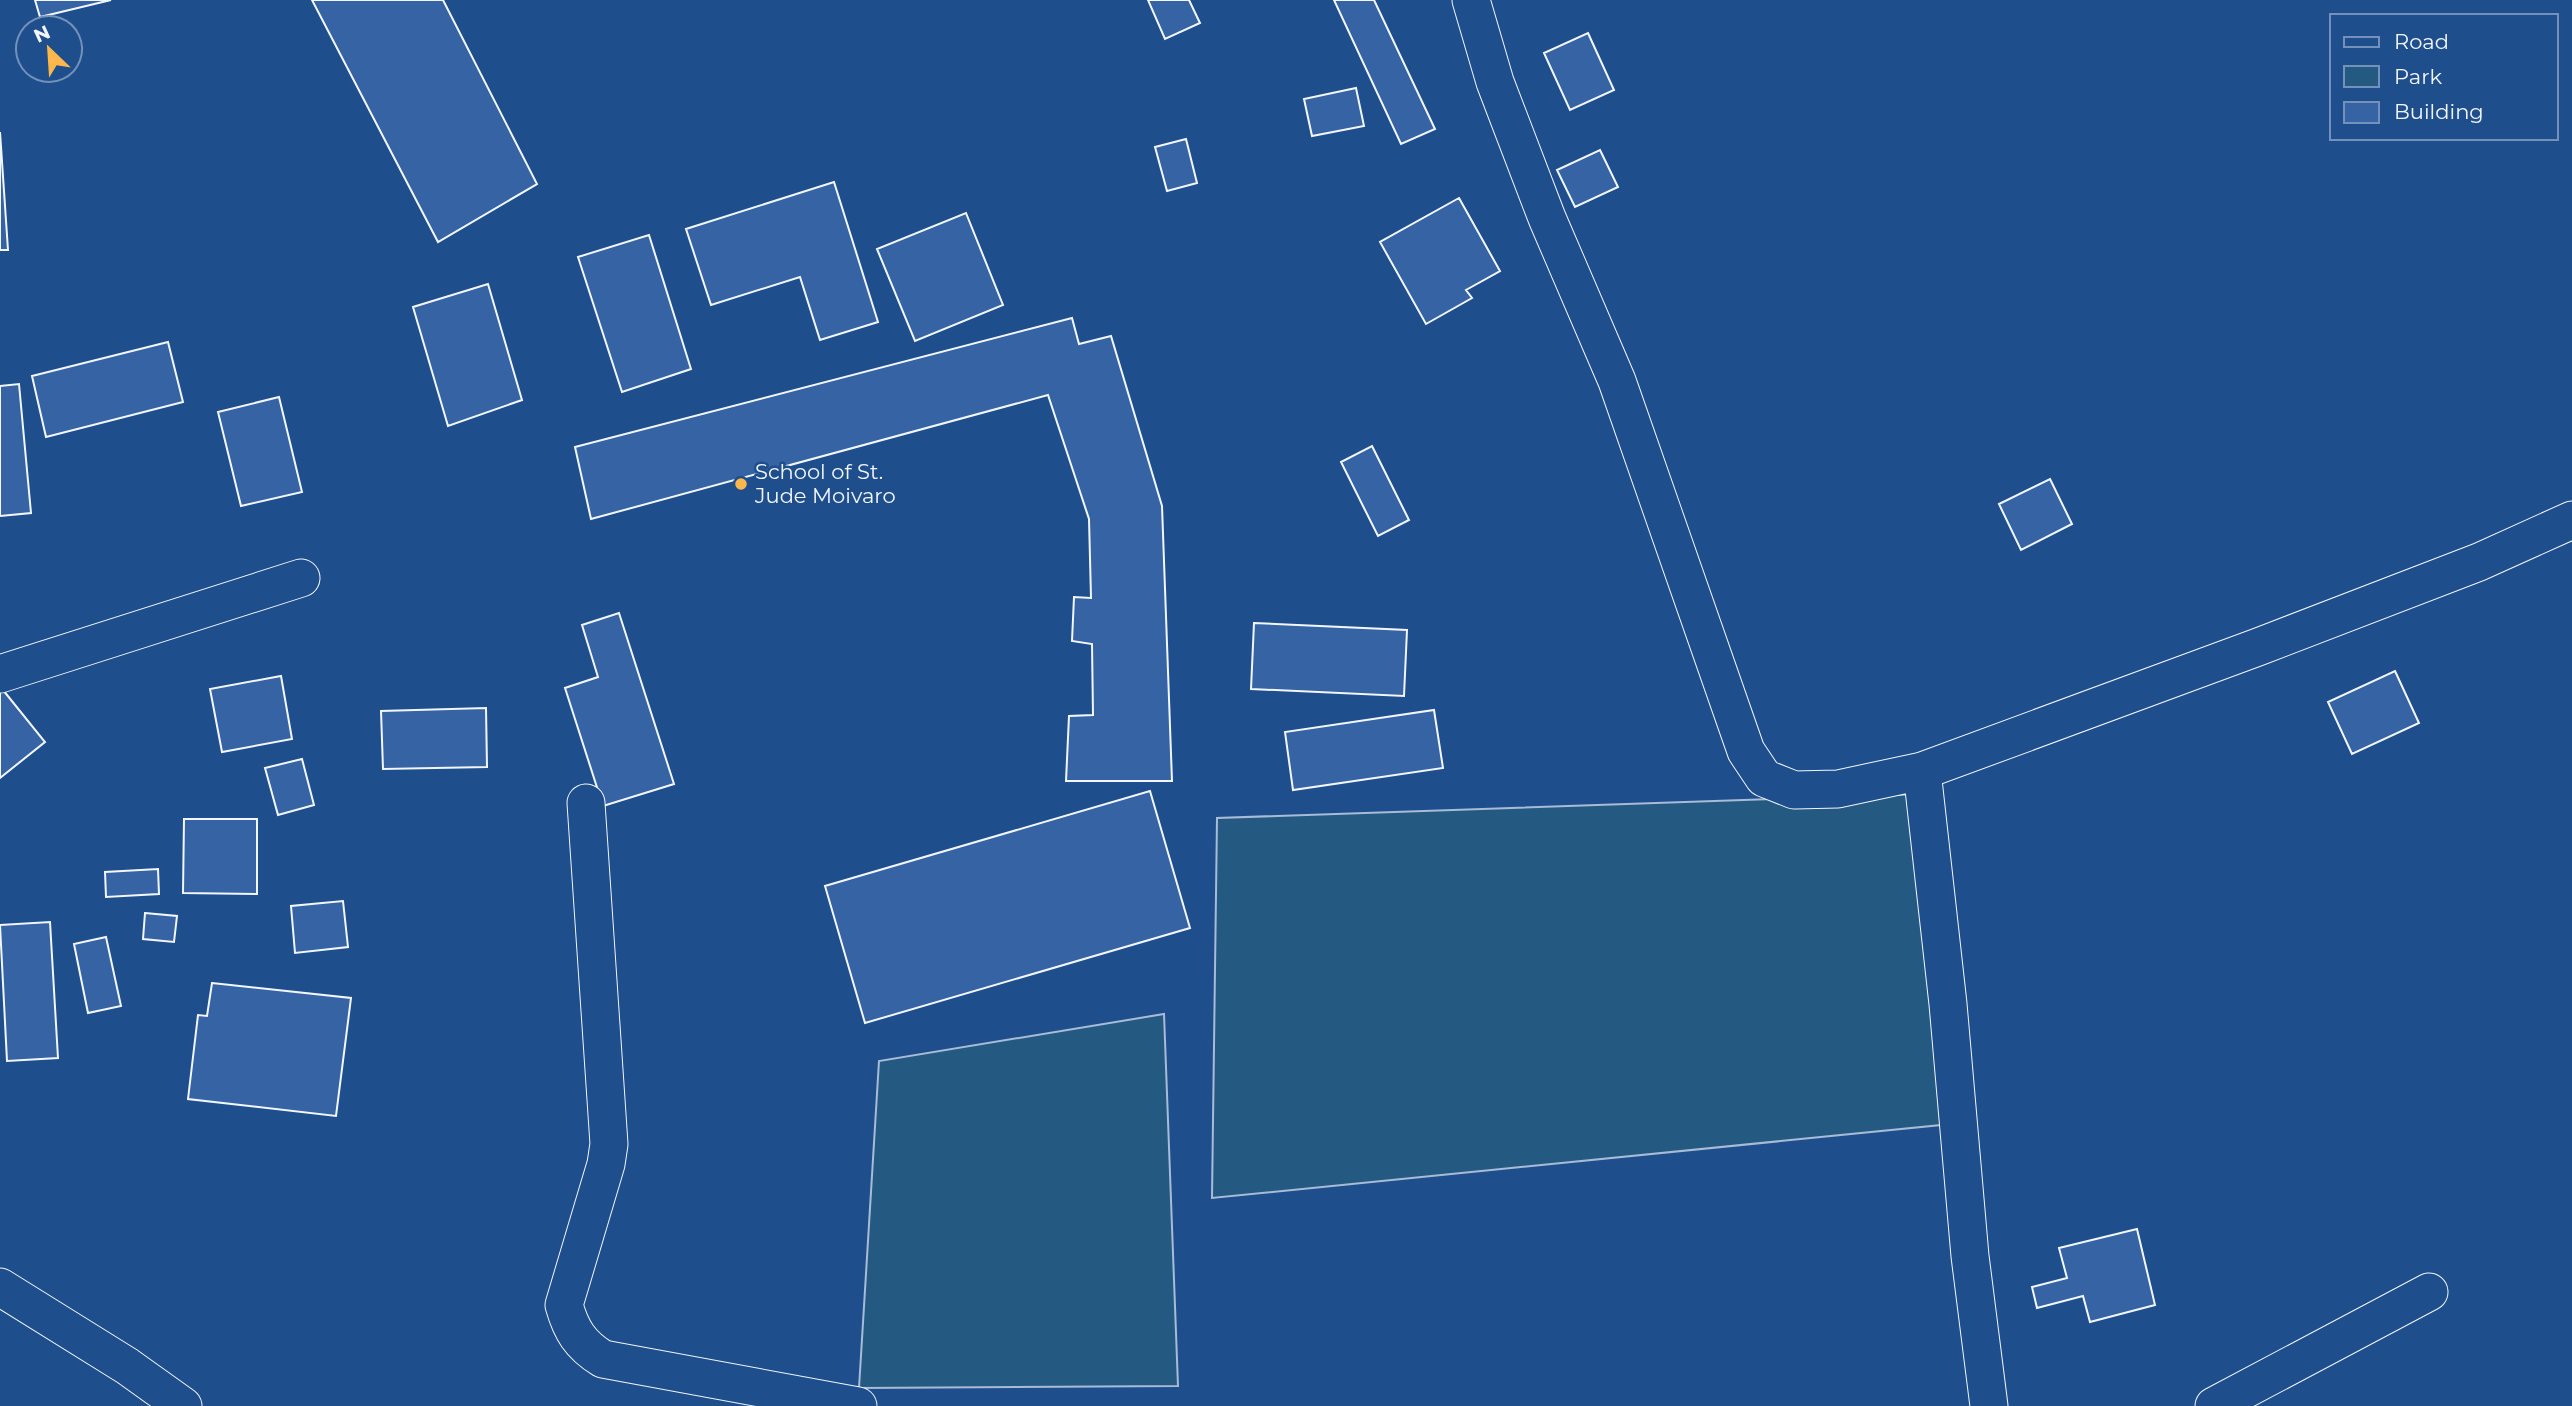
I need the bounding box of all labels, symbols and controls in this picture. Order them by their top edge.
north arrow [14,14,84,84]
legend [2330,14,2558,140]
text: N [30,20,54,48]
text: Road [2394,29,2449,54]
text: Park [2394,64,2442,89]
text: Building [2394,99,2484,124]
place label: School of St. Jude Moivaro [754,459,896,508]
marker: School of St. Jude Moivaro [733,476,749,492]

